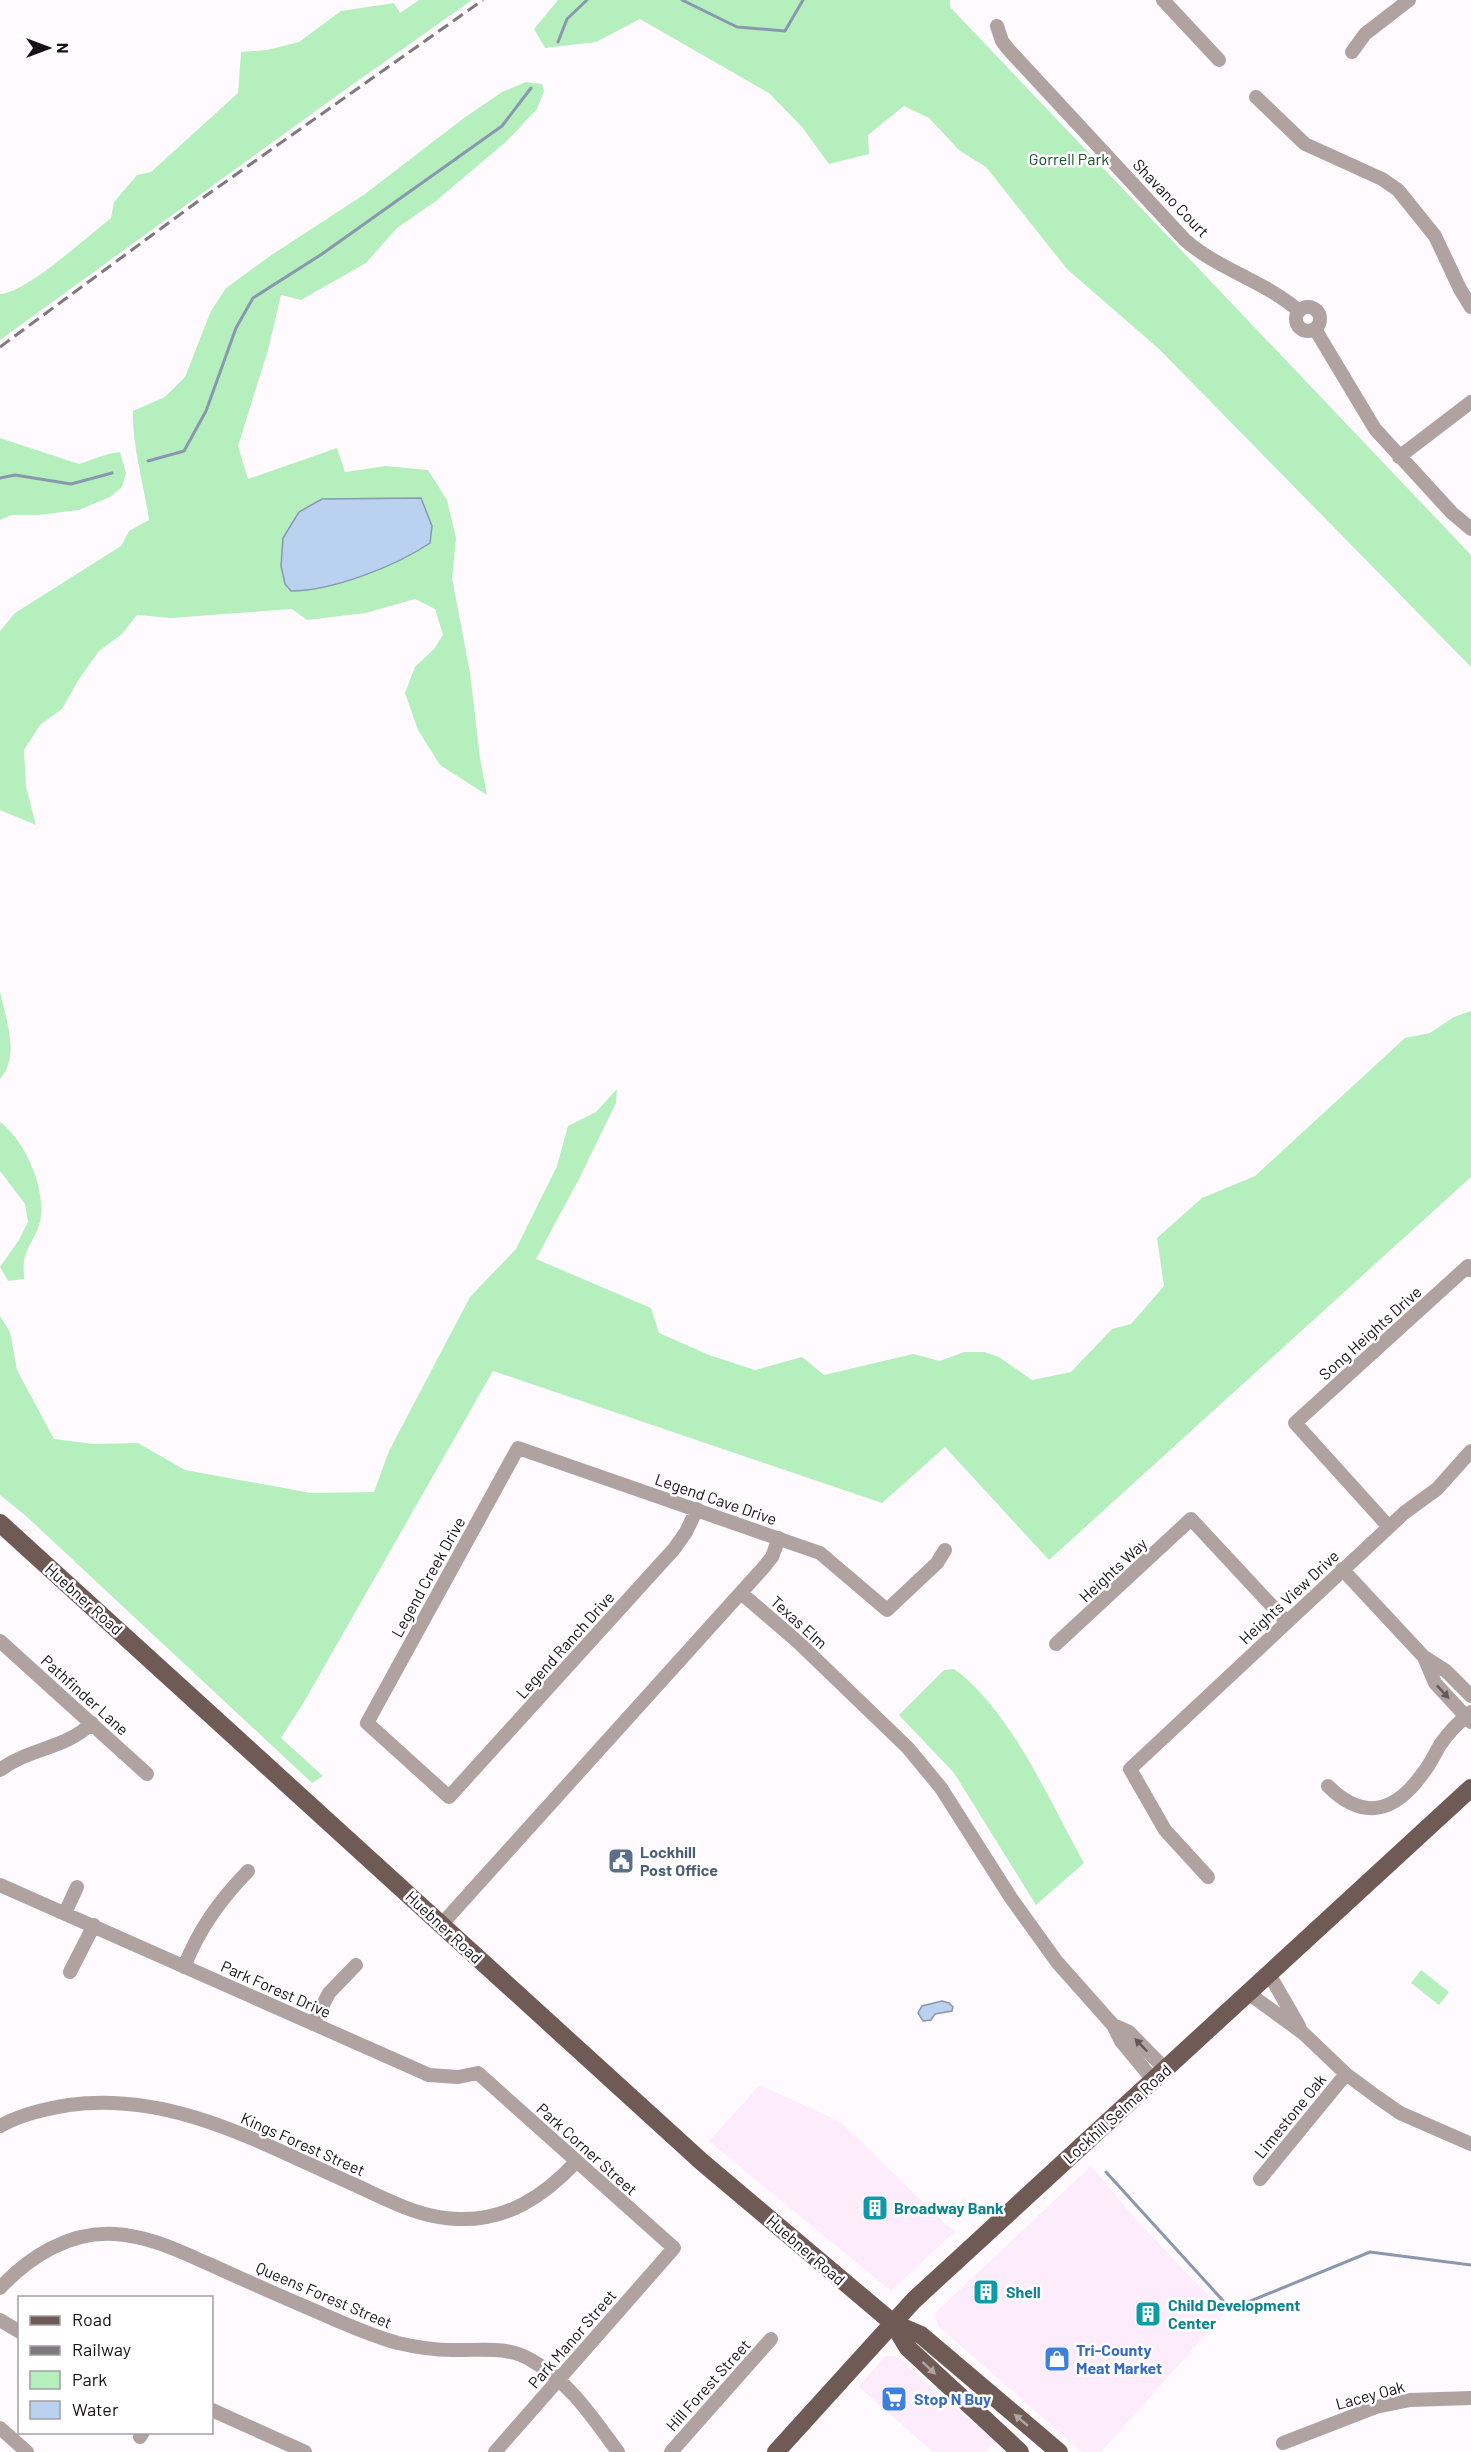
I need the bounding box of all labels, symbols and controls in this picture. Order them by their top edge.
north arrow [18,18,78,78]
text: N [54,43,73,53]
park label: Gorrell Park [1029,149,1109,168]
street label: Shavano Court [1129,155,1213,241]
street label: Song Heights Drive [1315,1282,1425,1384]
street label: Legend Cave Drive [653,1469,780,1528]
street label: Legend Creek Drive [387,1513,468,1640]
street label: Heights Way [1075,1533,1151,1606]
street label: Heights View Drive [1235,1546,1342,1648]
street label: Huebner Road [42,1559,127,1638]
street label: Legend Ranch Drive [512,1587,618,1702]
street label: Texas Elm [767,1591,832,1652]
street label: Pathfinder Lane [38,1650,133,1739]
one-way arrow [1436,1684,1449,1699]
place label: Lockhill Post Office [640,1842,718,1879]
public building icon: Lockhill Post Office [606,1846,636,1876]
street label: Huebner Road [402,1886,487,1967]
street label: Park Forest Drive [218,1956,334,2021]
one-way arrow [1135,2038,1149,2052]
street label: Lockhill Selma Road [1059,2060,1175,2167]
street label: Limestone Oak [1250,2070,1329,2162]
street label: Park Corner Street [533,2099,641,2199]
street label: Kings Forest Street [238,2108,368,2179]
building icon: Broadway Bank [860,2193,890,2223]
place label: Broadway Bank [894,2198,1004,2217]
street label: Huebner Road [763,2210,849,2289]
street label: Queens Forest Street [253,2257,395,2332]
building icon: Shell [971,2277,1001,2307]
place label: Shell [1006,2282,1041,2301]
street label: Park Manor Street [524,2286,620,2392]
place label: Child Development Center [1168,2295,1300,2332]
legend [18,2296,213,2434]
building icon: Child Development Center [1133,2299,1163,2329]
text: Road [72,2308,112,2330]
street label: Hill Forest Street [661,2335,754,2434]
text: Railway [72,2338,131,2360]
place label: Tri-County Meat Market [1076,2340,1162,2377]
shop icon: Tri-County Meat Market [1042,2344,1072,2374]
one-way arrow [922,2361,937,2375]
text: Park [72,2368,107,2390]
street label: Lacey Oak [1333,2376,1406,2413]
supermarket icon: Stop N Buy [879,2384,909,2414]
place label: Stop N Buy [914,2389,991,2408]
text: Water [72,2398,119,2420]
one-way arrow [1013,2413,1029,2426]

